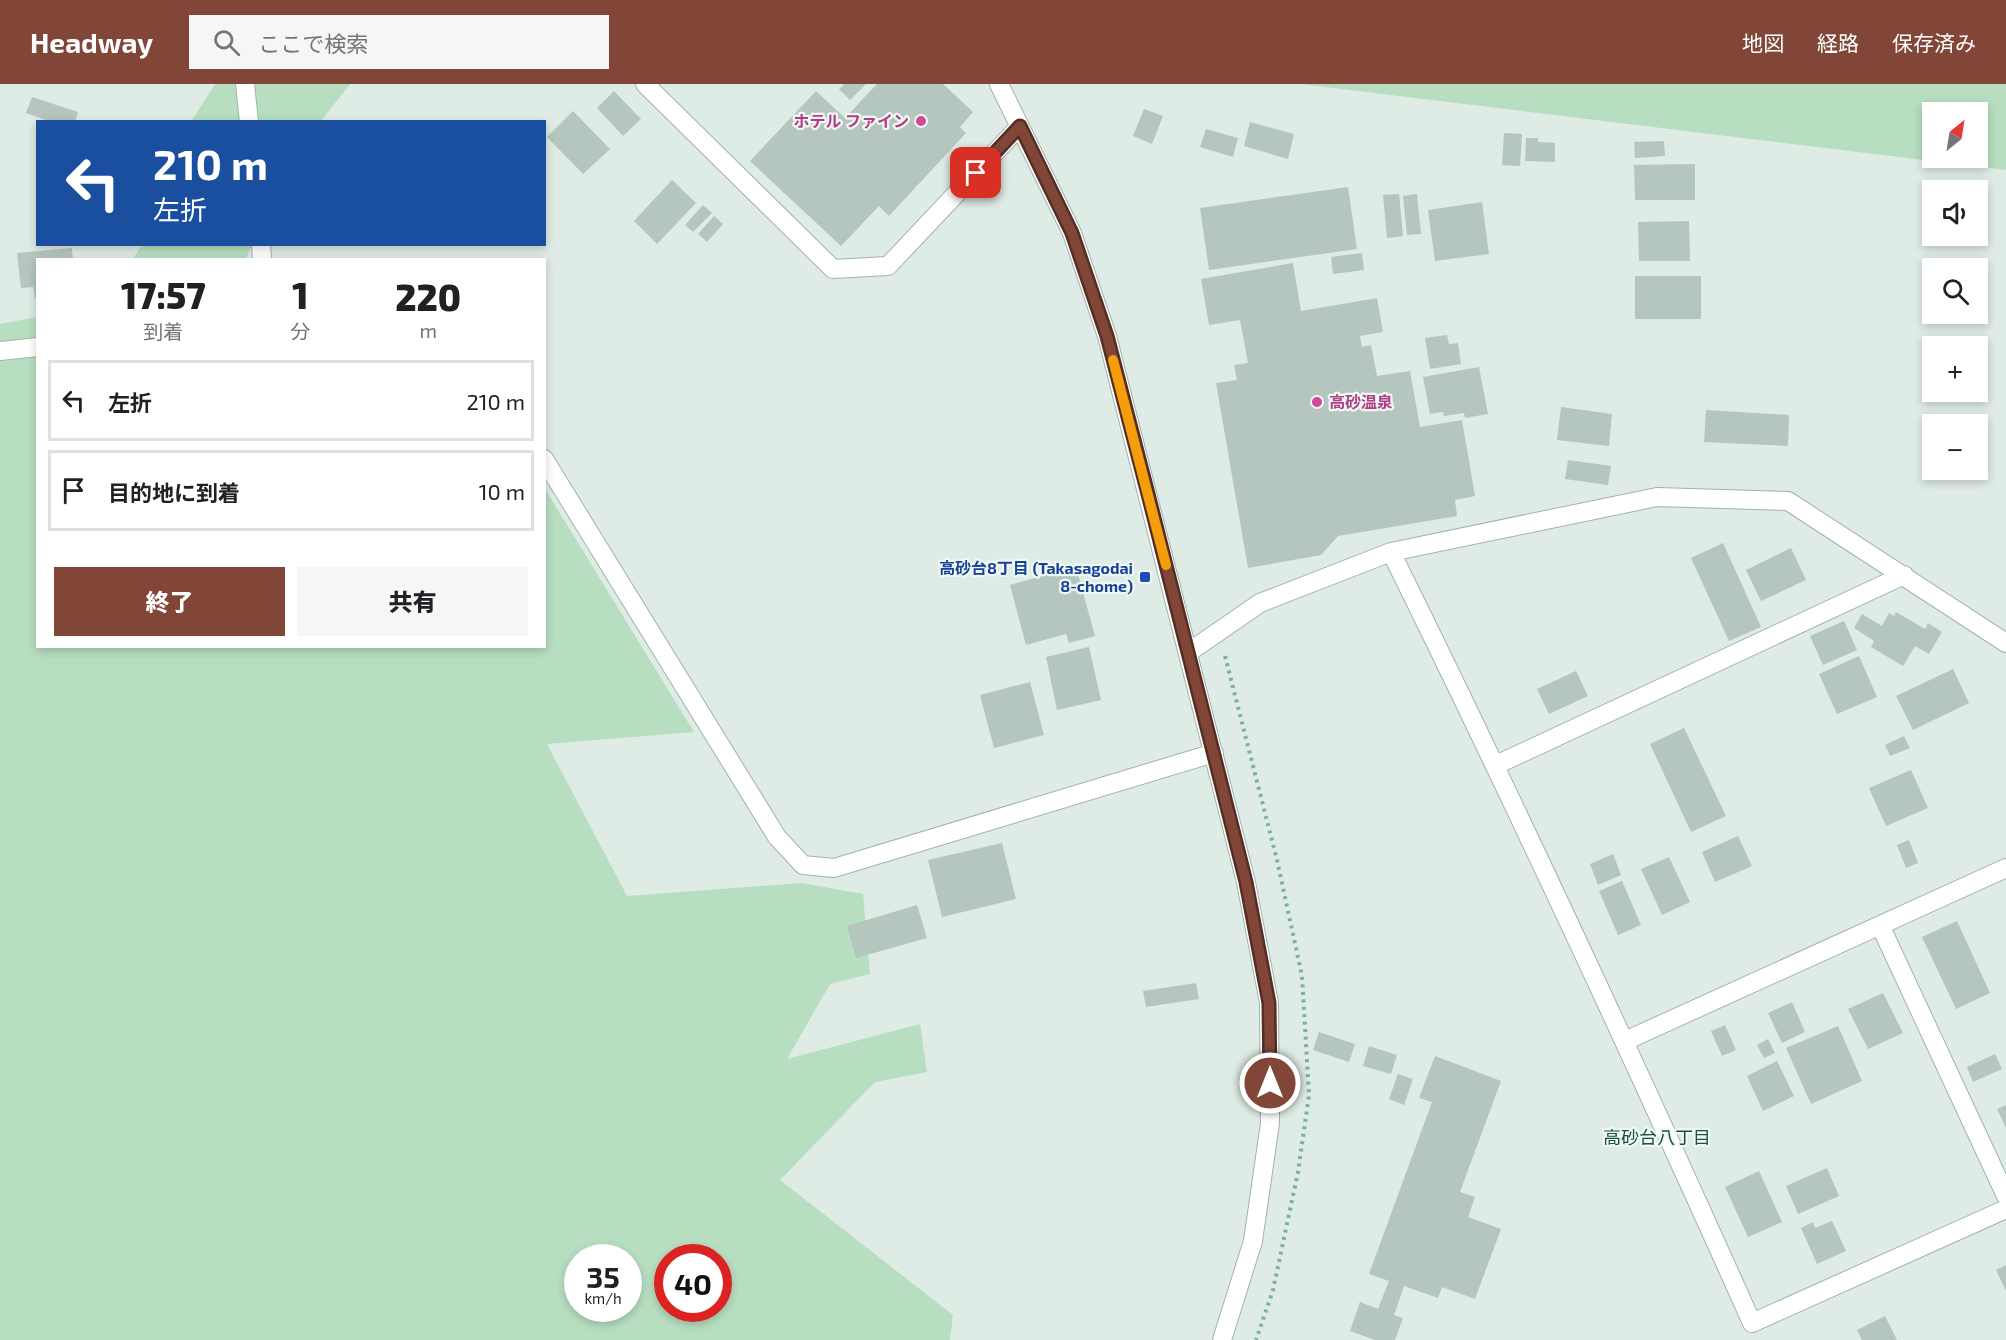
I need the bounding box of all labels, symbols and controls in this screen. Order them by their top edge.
search box [189,15,609,69]
text: Headway [30,25,153,59]
icon: search [210,26,243,59]
text: ここで検索 [258,30,368,56]
text: 地図 [1742,30,1784,55]
text: 経路 [1817,30,1859,55]
text: 保存済み [1892,30,1976,55]
north arrow [1922,102,1988,168]
map controls [1922,102,1988,480]
place label: ホテル ファイン [794,111,909,130]
marker: ホテル ファイン [914,114,928,128]
text: 210 m [153,138,268,188]
icon: left [54,144,132,222]
pin [950,147,1001,198]
icon: arrive [959,156,992,189]
button: sound [1922,180,1988,246]
text: 左折 [153,193,207,225]
button: search [1922,258,1988,324]
text: 17:57 [121,273,206,316]
text: 1 [292,273,309,316]
text: 220 [395,275,461,318]
text: m [419,318,437,342]
text: 到着 [143,319,183,343]
text: 分 [290,319,310,343]
button: + [1922,336,1988,402]
icon: left [57,384,90,417]
text: 210 m [466,388,525,414]
text: 左折 [108,389,152,415]
place label: 高砂温泉 [1329,392,1393,411]
marker: 高砂温泉 [1310,395,1324,409]
button: − [1922,414,1988,480]
icon: arrive [57,474,90,507]
text: 10 m [479,478,525,504]
text: 目的地に到着 [108,479,240,505]
place label: 高砂台8丁目 (Takasagodai 8-chome) [939,558,1133,595]
button: 終了 [54,567,285,636]
button: 共有 [297,567,528,636]
marker: 高砂台8丁目 (Takasagodai 8-chome) [1138,570,1152,584]
position arrow [1238,1051,1302,1115]
district label: 高砂台八丁目 [1603,1126,1711,1148]
speed limit sign: 40 [654,1244,732,1322]
text: 35 [586,1258,620,1294]
text: km/h [584,1289,622,1307]

